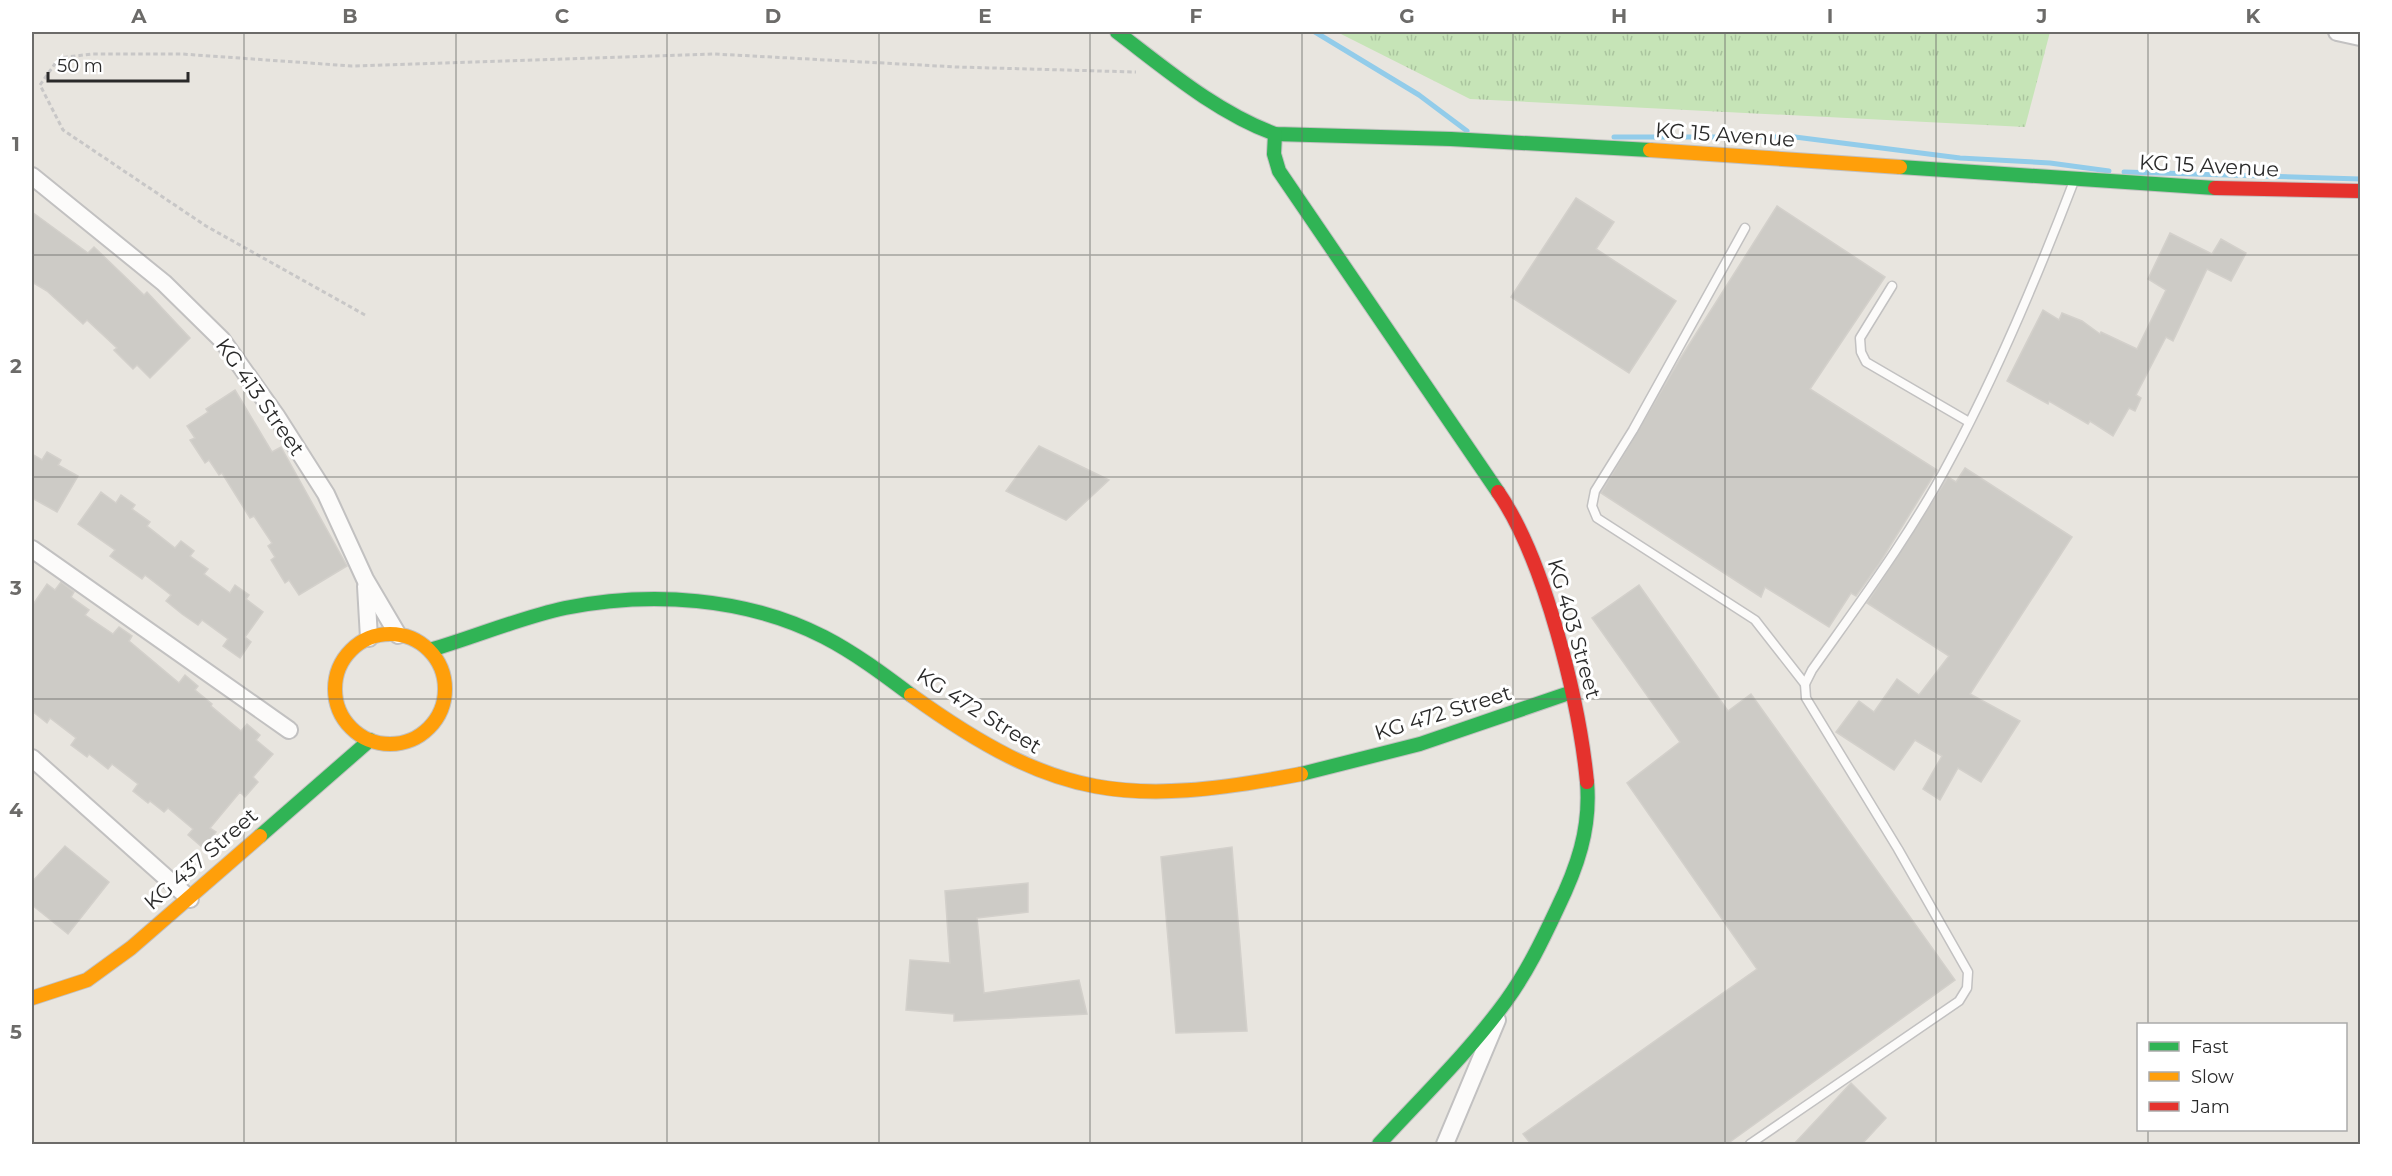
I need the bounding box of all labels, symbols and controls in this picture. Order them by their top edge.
text: A [130,4,147,28]
text: B [342,4,358,28]
text: C [555,4,570,28]
text: D [765,4,781,28]
text: E [978,4,992,28]
text: F [1190,4,1203,28]
text: G [1399,4,1415,28]
text: H [1611,4,1627,28]
text: I [1827,4,1833,28]
text: J [2036,4,2047,28]
text: K [2246,4,2262,28]
scale bar [48,45,188,83]
text: 50 m [57,55,103,77]
street label: KG 15 Avenue [1654,117,1796,152]
text: 1 [12,132,20,156]
street label: KG 15 Avenue [2138,149,2280,182]
street label: KG 413 Street [211,333,310,460]
text: 2 [10,354,22,378]
street label: KG 403 Street [1543,556,1606,702]
text: 3 [9,576,22,600]
street label: KG 472 Street [912,662,1046,759]
street label: KG 472 Street [1371,680,1514,745]
text: 4 [9,798,23,822]
street label: KG 437 Street [139,802,263,915]
text: 5 [10,1020,22,1044]
legend [2137,1023,2347,1131]
text: Fast [2191,1036,2229,1058]
text: Slow [2191,1066,2234,1088]
text: Jam [2190,1096,2230,1118]

